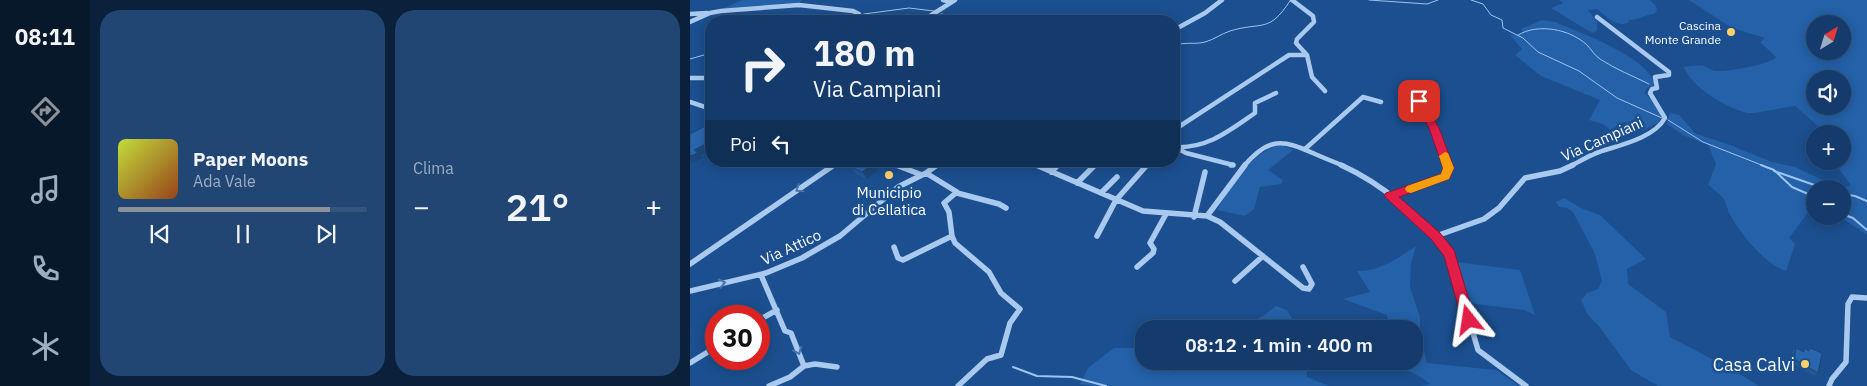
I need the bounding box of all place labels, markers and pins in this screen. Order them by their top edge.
place label: Cascina Monte Grande [1645,18,1722,47]
marker: Cascina Monte Grande [1725,26,1737,38]
pin [1398,80,1440,122]
marker: Municipio di Cellatica [883,169,895,181]
place label: Municipio di Cellatica [852,183,926,219]
place label: Casa Calvi [1713,353,1795,376]
marker: Casa Calvi [1799,358,1811,370]

